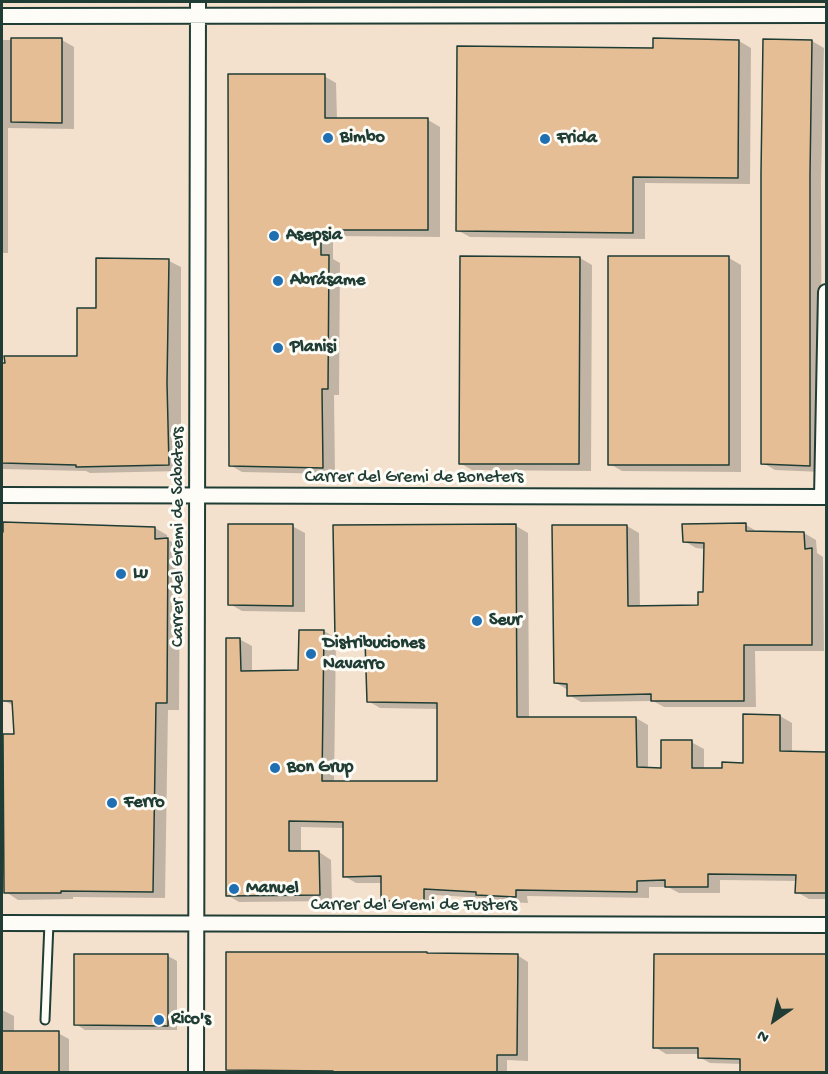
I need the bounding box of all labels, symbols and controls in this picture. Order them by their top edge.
place label: Bimbo [340,127,385,149]
place label: Frida [557,128,597,150]
marker: Bimbo [321,131,335,145]
marker: Frida [538,132,552,146]
place label: Asepsia [286,225,342,247]
marker: Asepsia [267,229,281,243]
place label: Abrásame [290,270,365,292]
marker: Abrásame [271,274,285,288]
place label: Planisi [290,337,337,359]
marker: Planisi [271,341,285,355]
street label: Carrer del Gremi de Sabaters [168,427,190,647]
street label: Carrer del Gremi de Boneters [305,467,523,489]
place label: Lu [133,563,148,585]
marker: Lu [114,567,128,581]
place label: Seur [489,610,521,632]
marker: Seur [470,614,484,628]
place label: Distribuciones Navarro [323,633,425,676]
marker: Distribuciones Navarro [304,647,318,661]
place label: Bon Grup [287,757,353,779]
marker: Bon Grup [268,761,282,775]
place label: Ferro [124,792,165,814]
marker: Ferro [105,796,119,810]
place label: Manuel [246,878,299,900]
marker: Manuel [227,882,241,896]
street label: Carrer del Gremi de Fusters [311,895,517,917]
north arrow [744,990,804,1050]
place label: Rico's [171,1009,211,1031]
marker: Rico's [152,1013,166,1027]
text: N [754,1025,773,1046]

